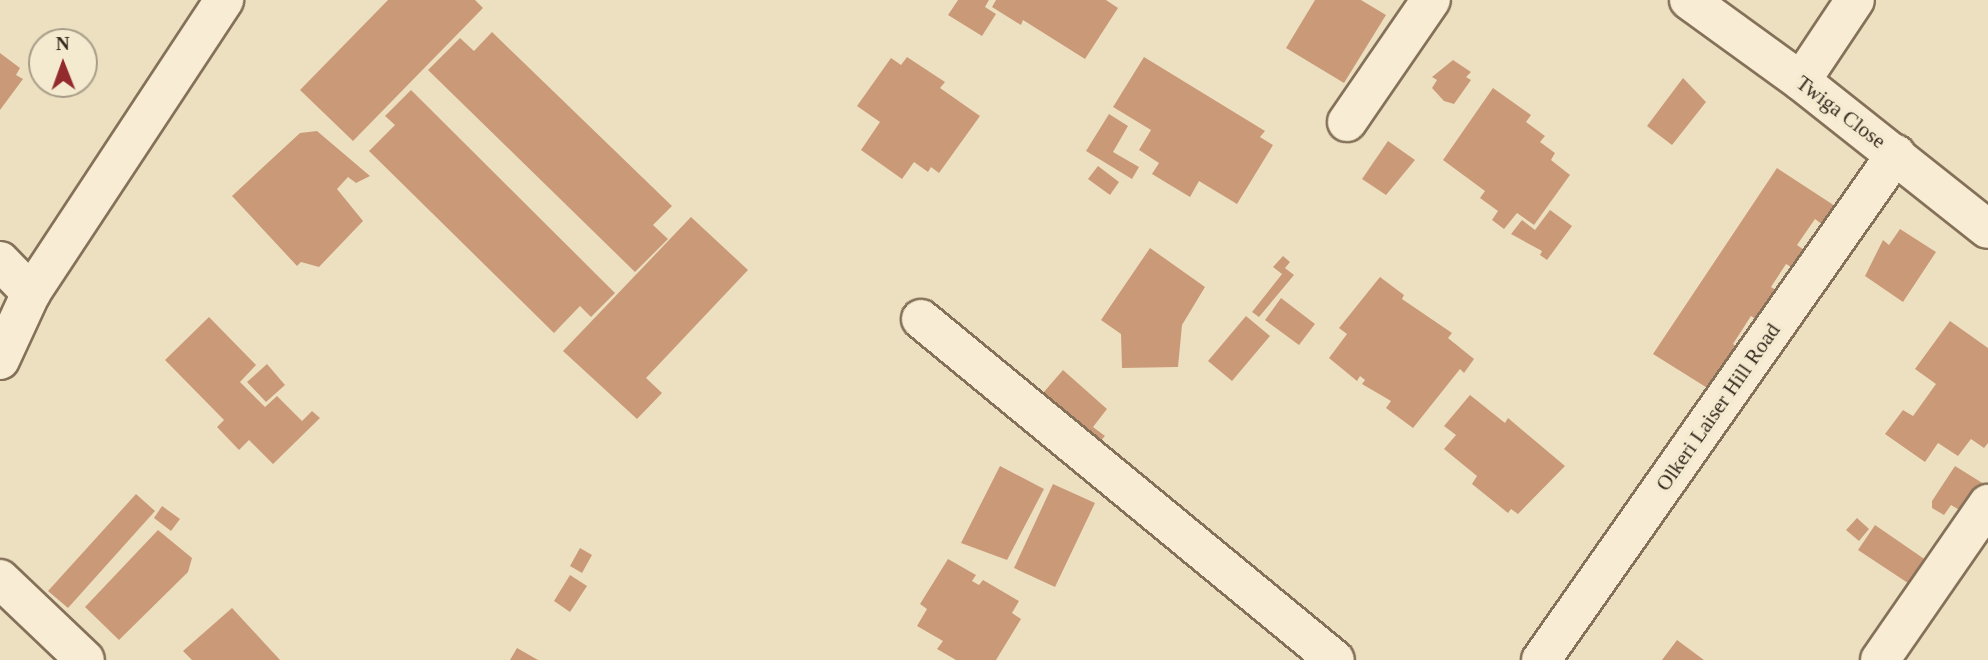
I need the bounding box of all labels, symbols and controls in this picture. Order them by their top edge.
north arrow [28,28,98,98]
text: N [56,33,70,54]
street label: Twiga Close [1791,70,1891,154]
street label: Olkeri Laiser Hill Road [1651,318,1785,496]

